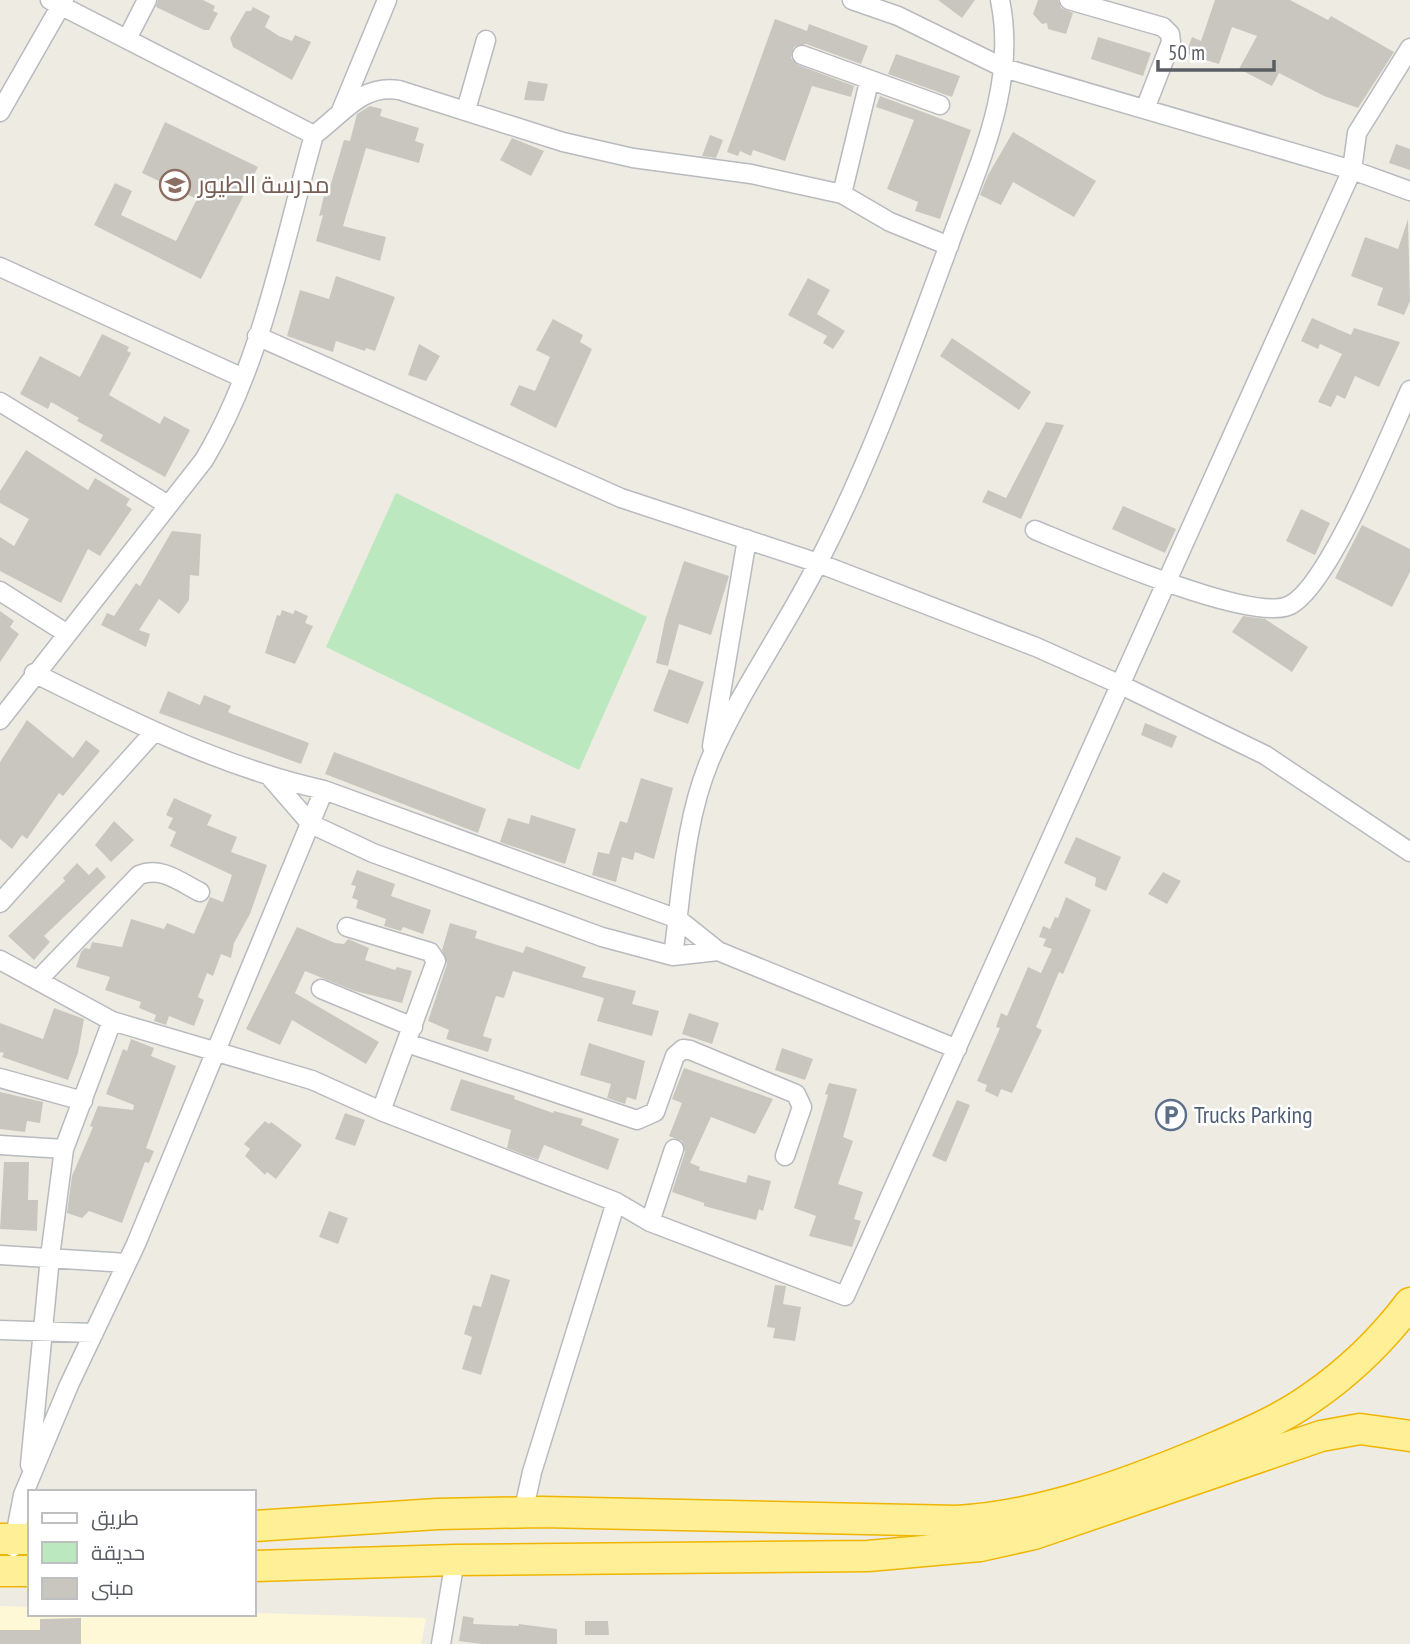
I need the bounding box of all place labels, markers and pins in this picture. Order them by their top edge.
school or university icon: مدرسة الطيور [158,168,192,202]
place label: مدرسة الطيور [196,169,330,200]
parking icon: Trucks Parking [1154,1098,1188,1132]
place label: Trucks Parking [1194,1099,1313,1130]

